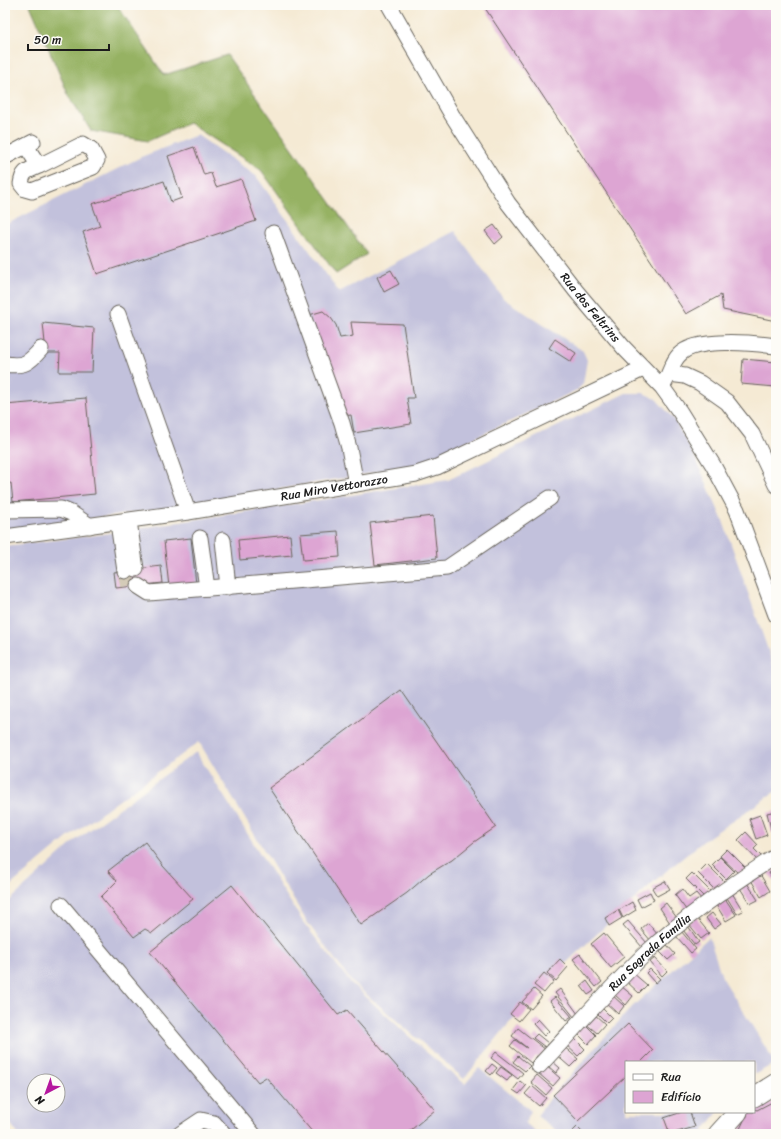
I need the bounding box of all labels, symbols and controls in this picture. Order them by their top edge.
scale bar [28,26,109,52]
text: 50 m [34,29,61,51]
street label: Rua dos Feltrins [554,268,626,348]
street label: Rua Miro Vettorazzo [279,468,389,507]
street label: Rua Sagrada Família [603,907,697,996]
legend [625,1061,755,1113]
text: Rua [661,1066,682,1088]
north arrow [26,1073,66,1113]
text: Edifício [661,1086,701,1108]
text: N [30,1090,50,1110]

